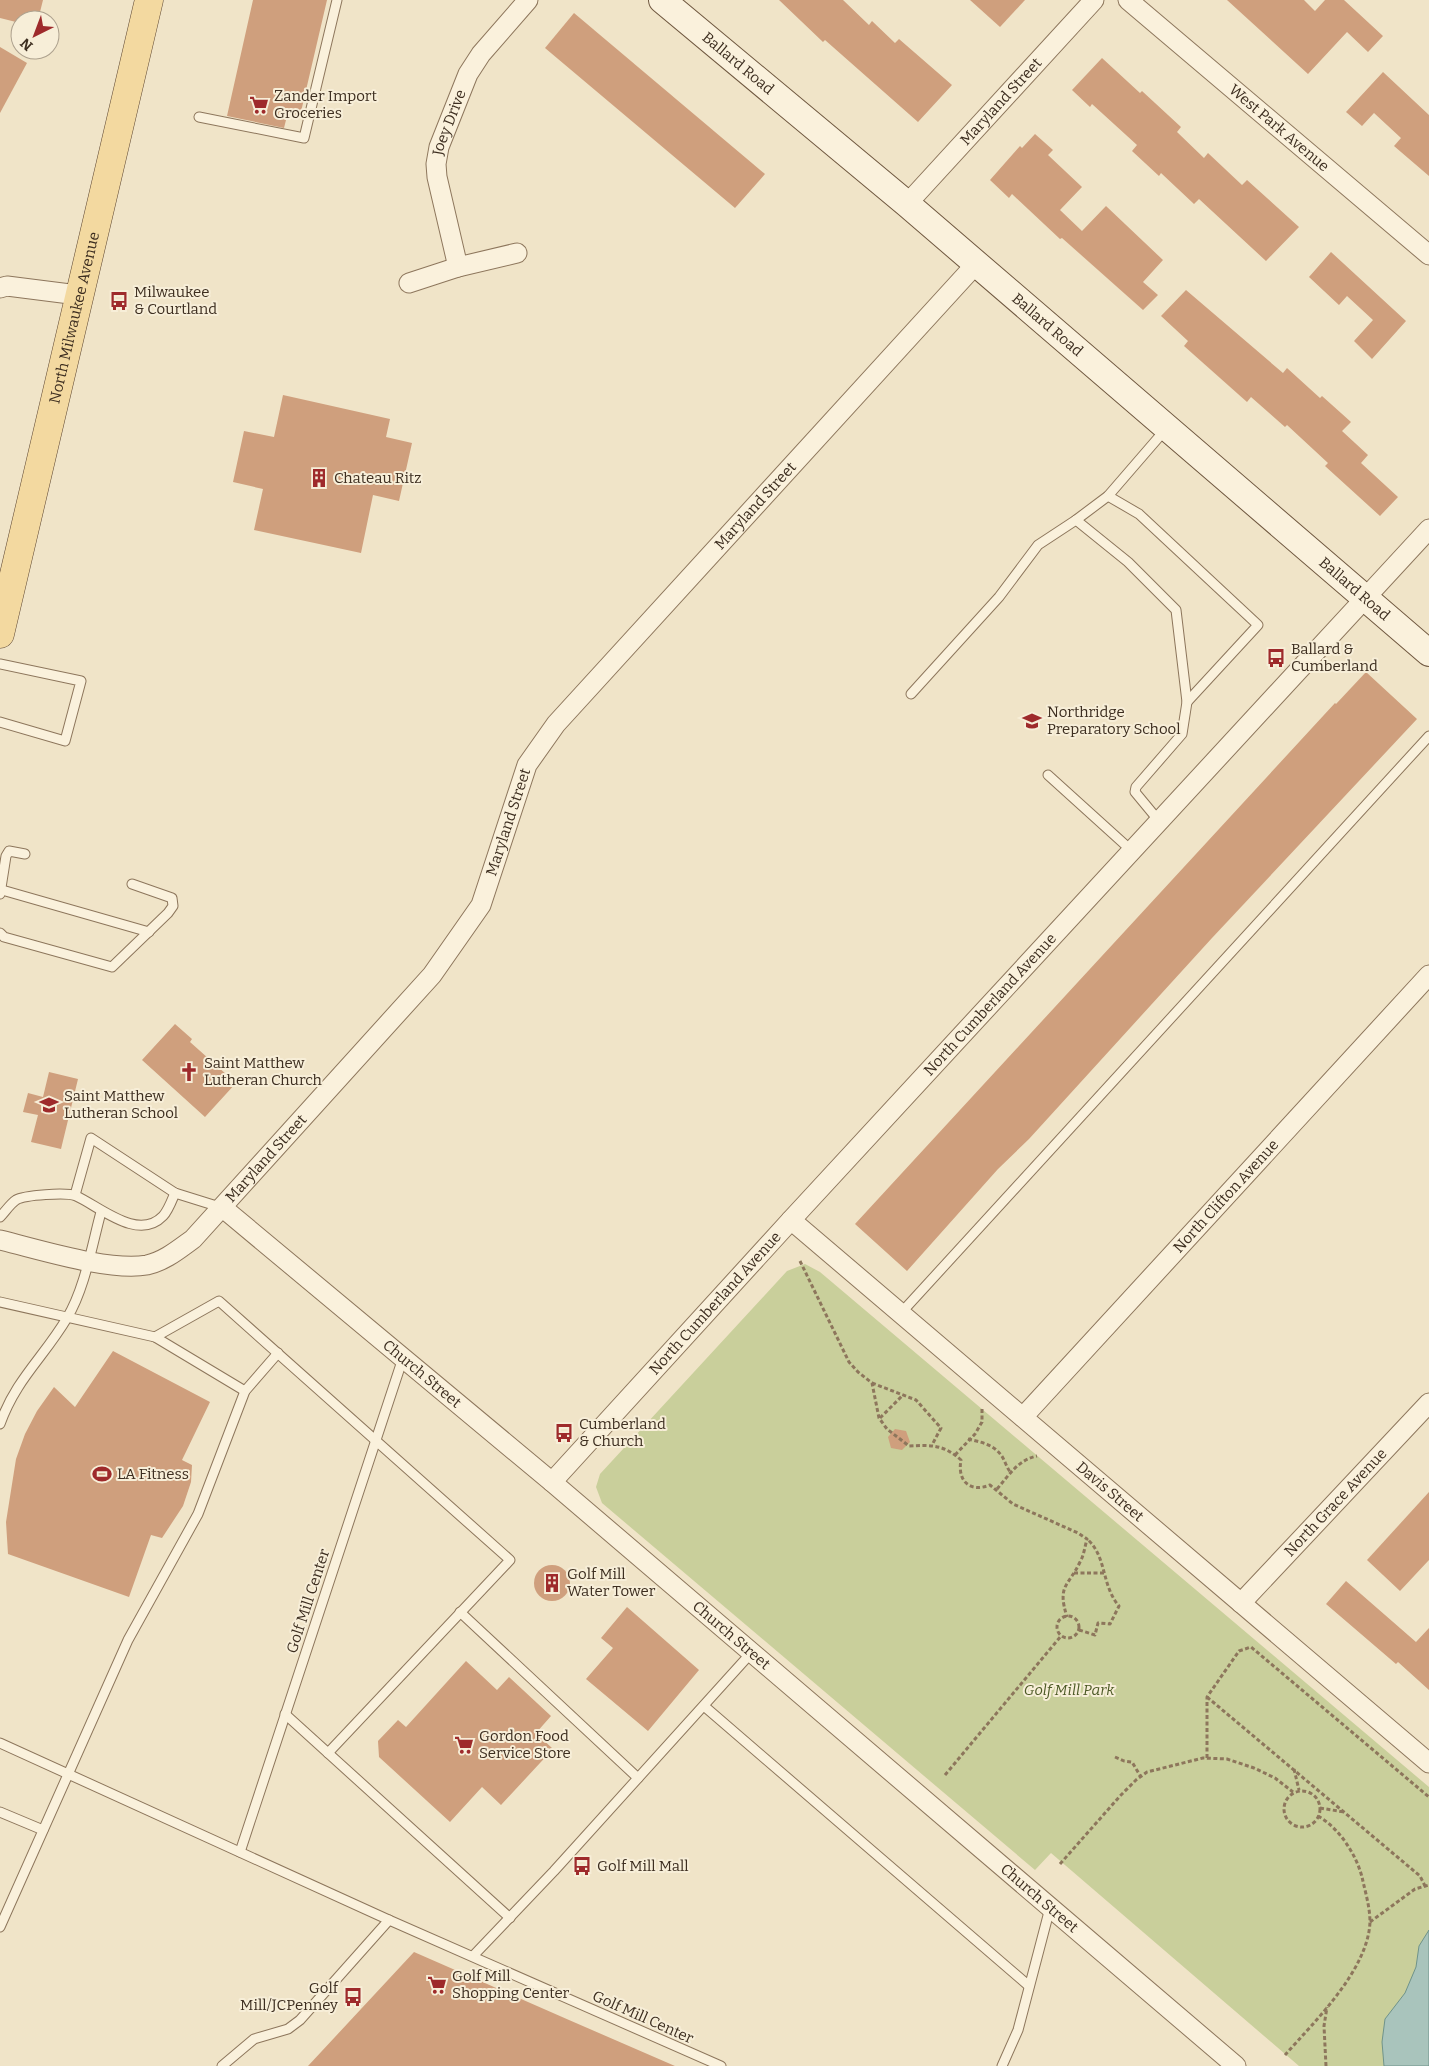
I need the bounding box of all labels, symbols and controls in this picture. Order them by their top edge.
north arrow [10,10,60,60]
street label: Ballard Road [699,28,778,98]
text: N [17,34,36,54]
street label: Maryland Street [956,54,1046,149]
street label: West Park Avenue [1225,81,1333,175]
place label: Zander Import Groceries [274,87,377,122]
street label: Joey Drive [429,87,470,158]
supermarket icon: Zander Import Groceries [248,94,270,116]
street label: North Milwaukee Avenue [45,230,103,405]
place label: Milwaukee & Courtland [134,283,217,318]
street label: Ballard Road [1008,289,1087,360]
bus stop icon: Milwaukee & Courtland [108,290,130,312]
street label: Maryland Street [711,458,800,553]
building icon: Chateau Ritz [308,467,330,489]
place label: Chateau Ritz [334,469,422,487]
street label: Ballard Road [1315,553,1394,624]
place label: Ballard & Cumberland [1291,640,1378,675]
bus stop icon: Ballard & Cumberland [1265,647,1287,669]
place label: Northridge Preparatory School [1047,703,1181,738]
school or university icon: Northridge Preparatory School [1021,710,1043,732]
street label: Maryland Street [482,765,534,878]
street label: North Cumberland Avenue [920,930,1060,1079]
place label: Saint Matthew Lutheran Church [204,1054,323,1089]
church icon: Saint Matthew Lutheran Church [178,1061,200,1083]
place label: Saint Matthew Lutheran School [64,1087,178,1122]
school or university icon: Saint Matthew Lutheran School [38,1094,60,1116]
street label: Maryland Street [222,1110,311,1206]
street label: North Clifton Avenue [1170,1136,1282,1256]
street label: North Cumberland Avenue [645,1228,785,1378]
street label: Church Street [379,1336,465,1412]
place label: Cumberland & Church [579,1415,666,1450]
bus stop icon: Cumberland & Church [553,1422,575,1444]
street label: North Grace Avenue [1281,1445,1391,1560]
street label: Davis Street [1073,1458,1148,1526]
sports icon: LA Fitness [91,1463,113,1485]
place label: LA Fitness [117,1465,189,1483]
street label: Golf Mill Center [283,1546,333,1655]
place label: Golf Mill Water Tower [567,1565,656,1600]
building icon: Golf Mill Water Tower [541,1572,563,1594]
street label: Church Street [689,1597,774,1674]
park label: Golf Mill Park [1024,1681,1115,1699]
place label: Gordon Food Service Store [479,1727,571,1762]
supermarket icon: Gordon Food Service Store [453,1734,475,1756]
bus stop icon: Golf Mill Mall [571,1855,593,1877]
place label: Golf Mill Mall [597,1857,689,1875]
street label: Church Street [997,1860,1082,1937]
place label: Golf Mill Shopping Center [452,1967,570,2002]
supermarket icon: Golf Mill Shopping Center [426,1974,448,1996]
place label: Golf Mill/JCPenney [240,1979,340,2014]
bus stop icon: Golf Mill/JCPenney [342,1986,364,2008]
street label: Golf Mill Center [590,1987,697,2047]

